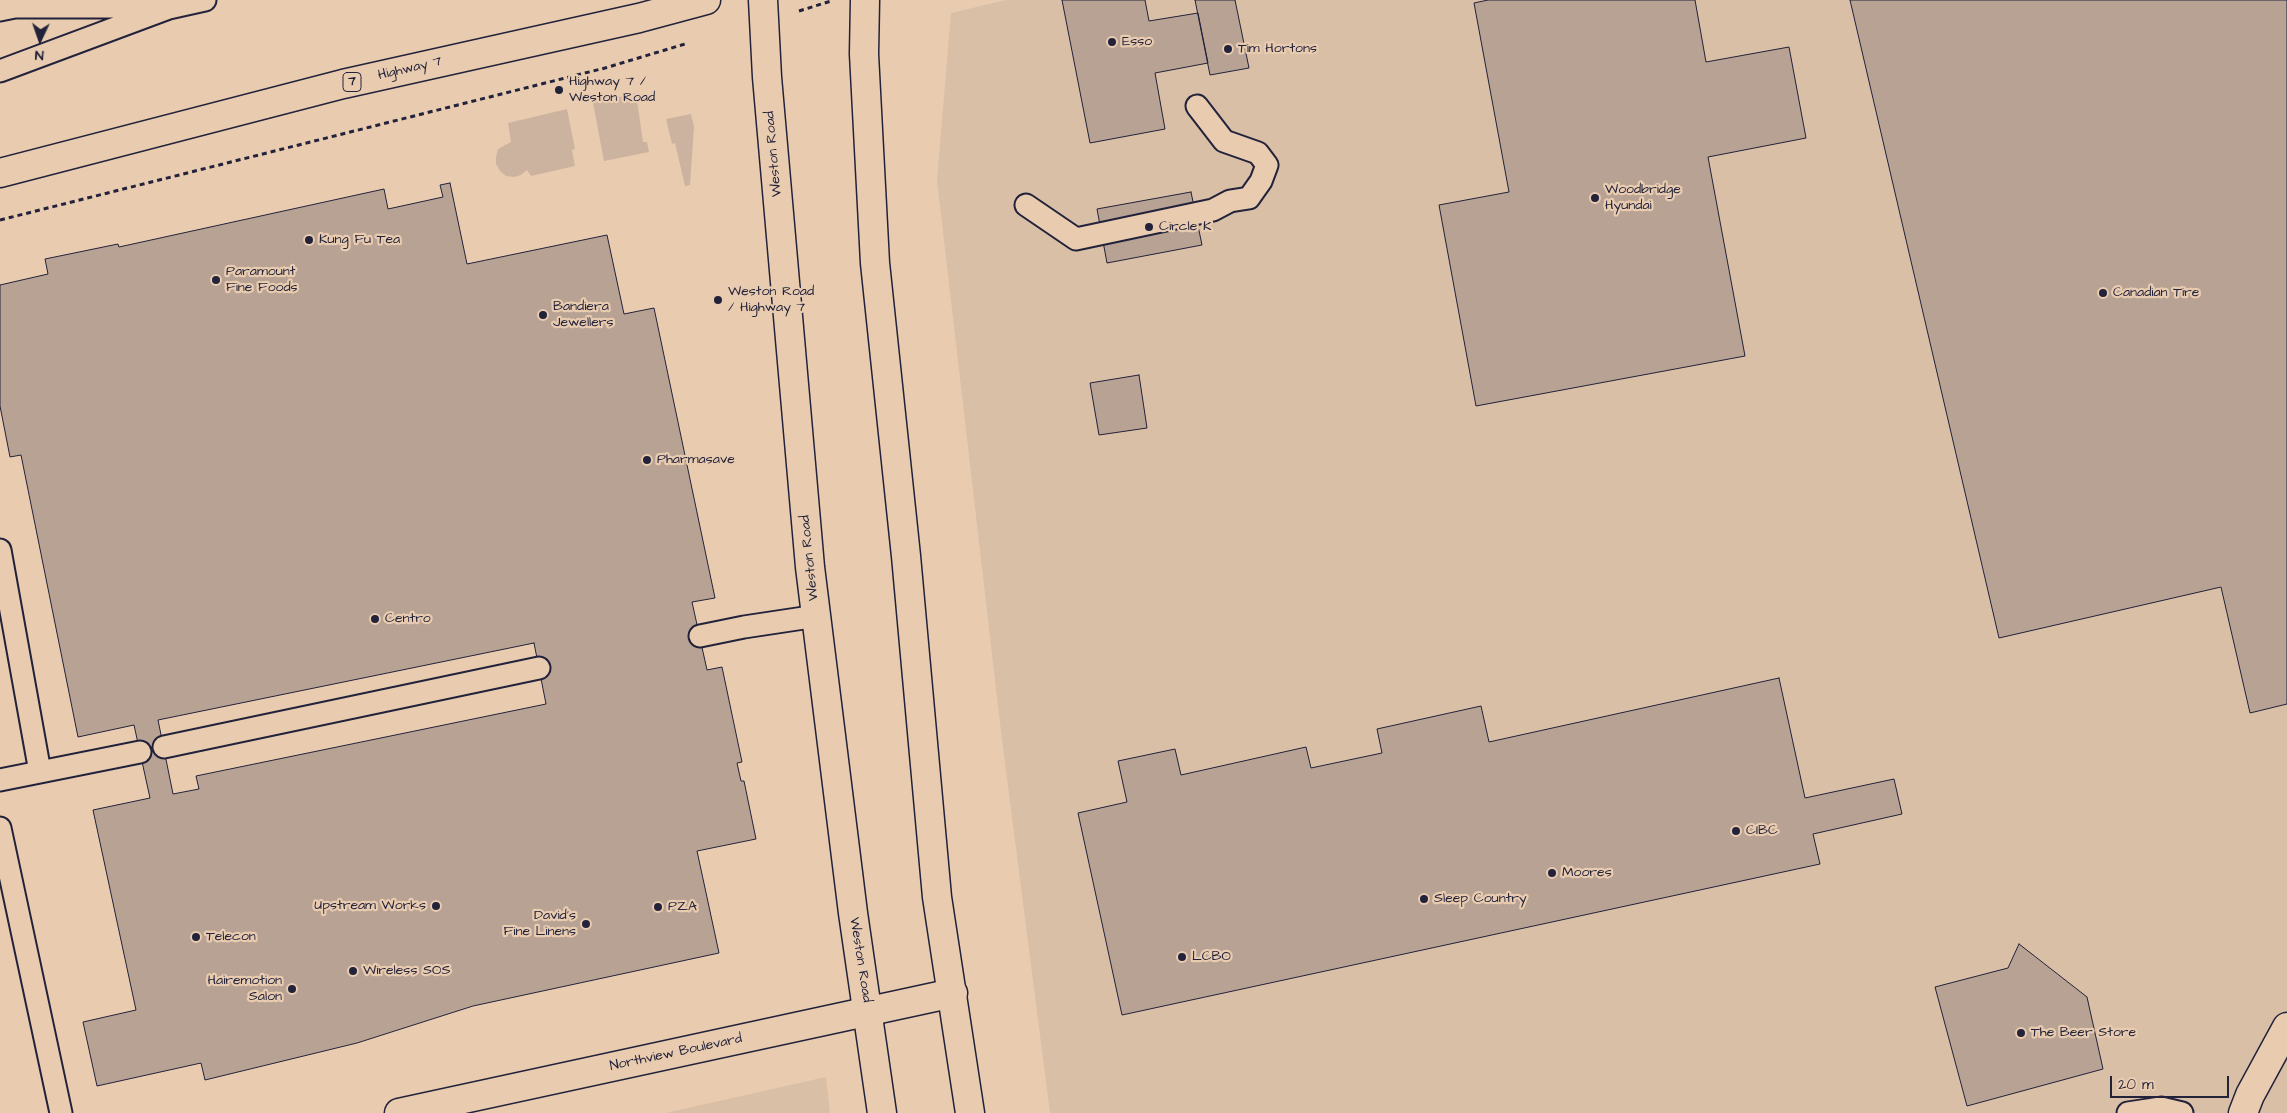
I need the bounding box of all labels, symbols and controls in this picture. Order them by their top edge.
north arrow [15,15,65,65]
place label: Esso [1122,34,1152,50]
marker: Esso [1106,36,1118,48]
place label: Tim Hortons [1238,41,1317,57]
marker: Tim Hortons [1222,43,1234,55]
text: N [34,45,44,65]
street label: Highway 7 [376,53,444,85]
road number: 7 [343,72,361,91]
place label: Highway 7 / Weston Road [569,74,655,106]
marker: Highway 7 / Weston Road [553,84,565,96]
street label: Weston Road [762,110,786,198]
place label: Woodbridge Hyundai [1605,182,1681,214]
marker: Woodbridge Hyundai [1589,192,1601,204]
place label: Circle K [1159,219,1211,235]
marker: Circle K [1143,221,1155,233]
place label: Kung Fu Tea [319,232,400,248]
marker: Kung Fu Tea [303,234,315,246]
place label: Paramount Fine Foods [226,264,298,296]
marker: Paramount Fine Foods [210,274,222,286]
place label: Weston Road / Highway 7 [728,284,814,316]
place label: Canadian Tire [2113,285,2199,301]
marker: Canadian Tire [2097,287,2109,299]
marker: Weston Road / Highway 7 [712,294,724,306]
place label: Bandiera Jewellers [553,299,614,332]
marker: Bandiera Jewellers [537,309,549,321]
place label: Pharmasave [657,452,735,468]
marker: Pharmasave [641,454,653,466]
street label: Weston Road [797,514,823,602]
place label: Centro [385,611,431,627]
marker: Centro [369,613,381,625]
place label: CIBC [1746,823,1778,839]
marker: CIBC [1730,825,1742,837]
place label: Moores [1562,865,1612,881]
marker: Moores [1546,867,1558,879]
place label: Sleep Country [1434,891,1527,907]
marker: Sleep Country [1418,893,1430,905]
place label: Upstream Works [314,898,426,914]
place label: PZA [668,899,697,915]
marker: Upstream Works [430,900,442,912]
marker: PZA [652,901,664,913]
place label: David's Fine Linens [504,908,576,940]
street label: Weston Road [845,916,875,1004]
marker: David's Fine Linens [580,918,592,930]
place label: Telecon [206,929,256,945]
marker: Telecon [190,931,202,943]
place label: LCBO [1192,949,1231,965]
marker: LCBO [1176,951,1188,963]
place label: Wireless SOS [363,963,450,979]
marker: Wireless SOS [347,965,359,977]
place label: Hairemotion Salon [208,973,282,1006]
marker: Hairemotion Salon [286,983,298,995]
place label: The Beer Store [2031,1025,2136,1041]
marker: The Beer Store [2015,1027,2027,1039]
street label: Northview Boulevard [608,1031,744,1075]
scale bar [2112,1066,2231,1098]
text: 20 m [2118,1074,2154,1095]

